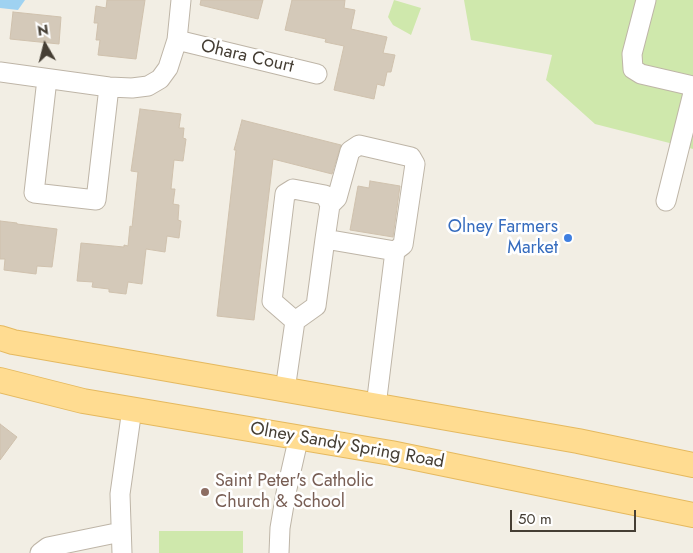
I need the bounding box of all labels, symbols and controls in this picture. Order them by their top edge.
text: N [36,19,50,41]
north arrow [20,20,70,70]
street label: Ohara Court [198,36,296,78]
place label: Olney Farmers Market [448,217,558,260]
marker: Olney Farmers Market [562,232,574,244]
street label: Olney Sandy Spring Road [248,418,446,474]
place label: Saint Peter's Catholic Church & School [215,471,374,514]
marker: Saint Peter's Catholic Church & School [199,486,211,498]
scale bar [513,500,639,532]
text: 50 m [518,508,552,530]

